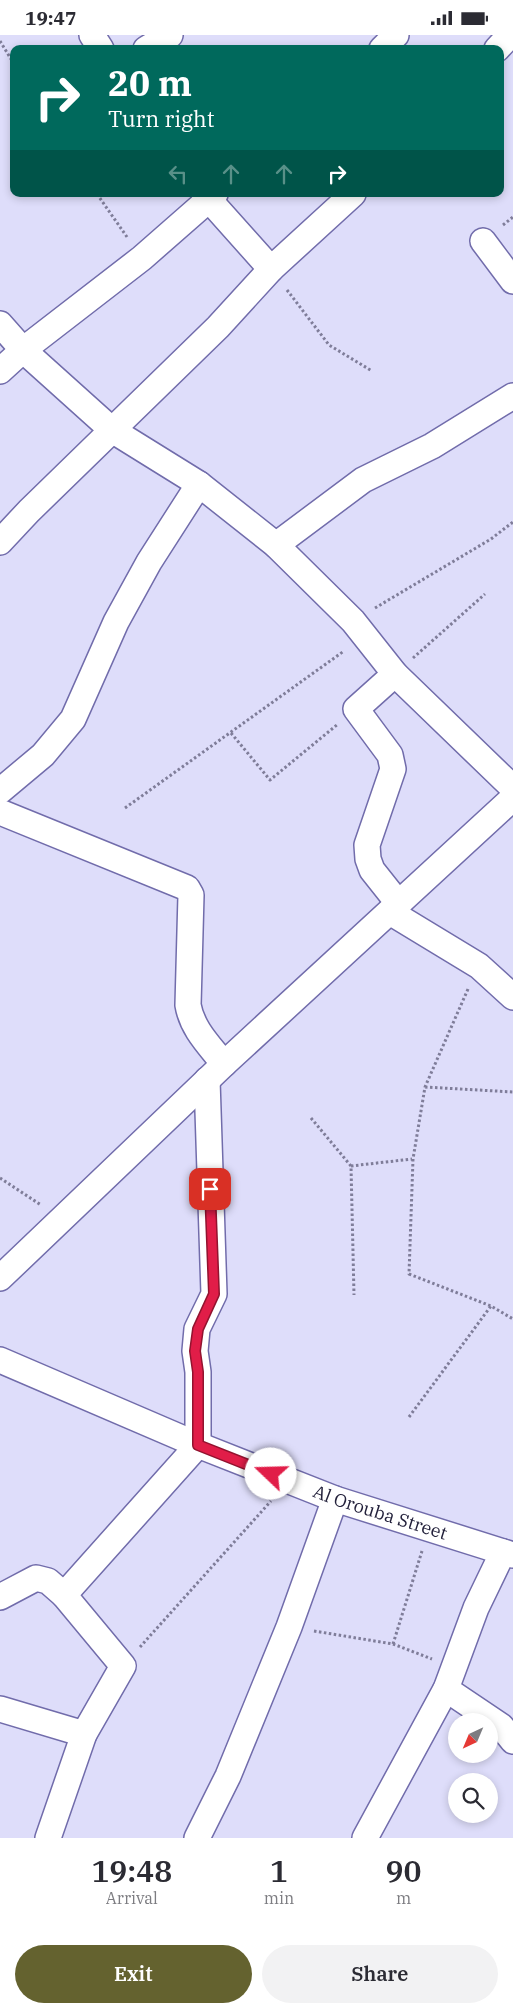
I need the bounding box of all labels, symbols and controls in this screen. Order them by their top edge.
text: 19:47 [25,6,76,30]
text: 20 m [108,60,192,106]
icon: right [25,65,90,130]
text: Turn right [108,104,215,133]
icon: left [164,160,192,188]
icon: ahead [217,160,245,188]
icon: ahead [270,160,298,188]
icon: right [323,160,351,188]
pin [189,1168,231,1210]
icon: arrive [196,1175,224,1203]
position arrow [244,1447,296,1499]
street label: Al Orouba Street [310,1480,450,1545]
north arrow [448,1713,498,1763]
map controls [448,1713,498,1823]
button: search [448,1773,498,1823]
text: 19:48 [91,1851,172,1890]
text: 1 [270,1851,288,1890]
text: 90 [386,1851,422,1890]
text: Arrival [106,1888,158,1908]
text: min [264,1888,294,1908]
text: m [396,1888,411,1908]
button: Exit [15,1945,252,2003]
button: Share [262,1945,498,2003]

